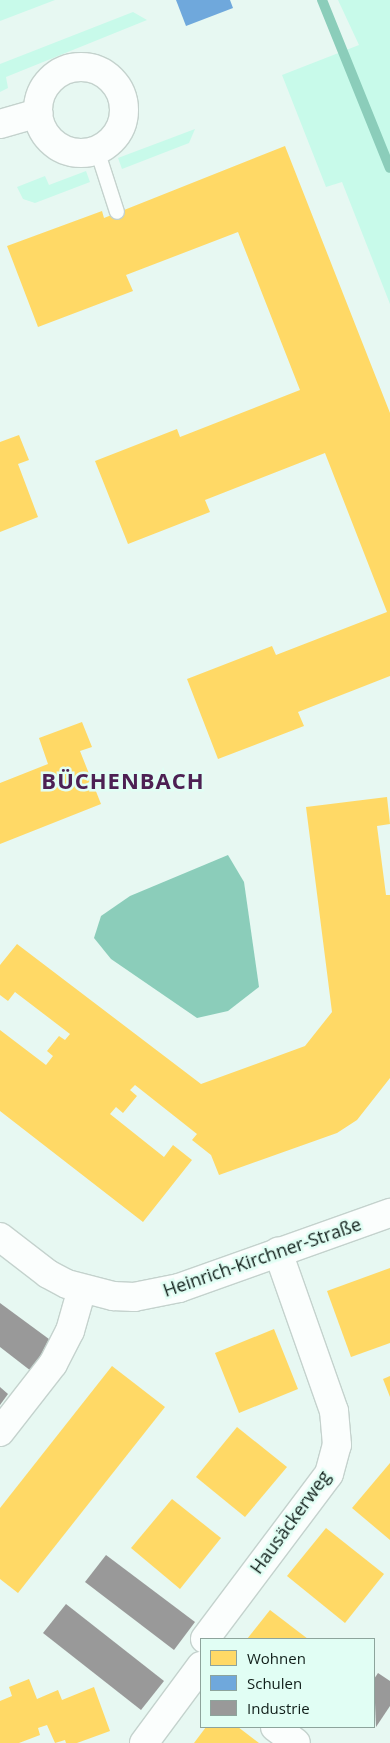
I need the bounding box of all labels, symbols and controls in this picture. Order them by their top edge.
district label: BÜCHENBACH [40,768,206,794]
street label: Heinrich-Kirchner-Straße [160,1213,364,1301]
street label: Hausäckerweg [245,1466,335,1578]
legend [200,1638,375,1728]
text: Wohnen [247,1648,306,1668]
text: Schulen [247,1673,302,1693]
text: Industrie [247,1698,310,1718]

